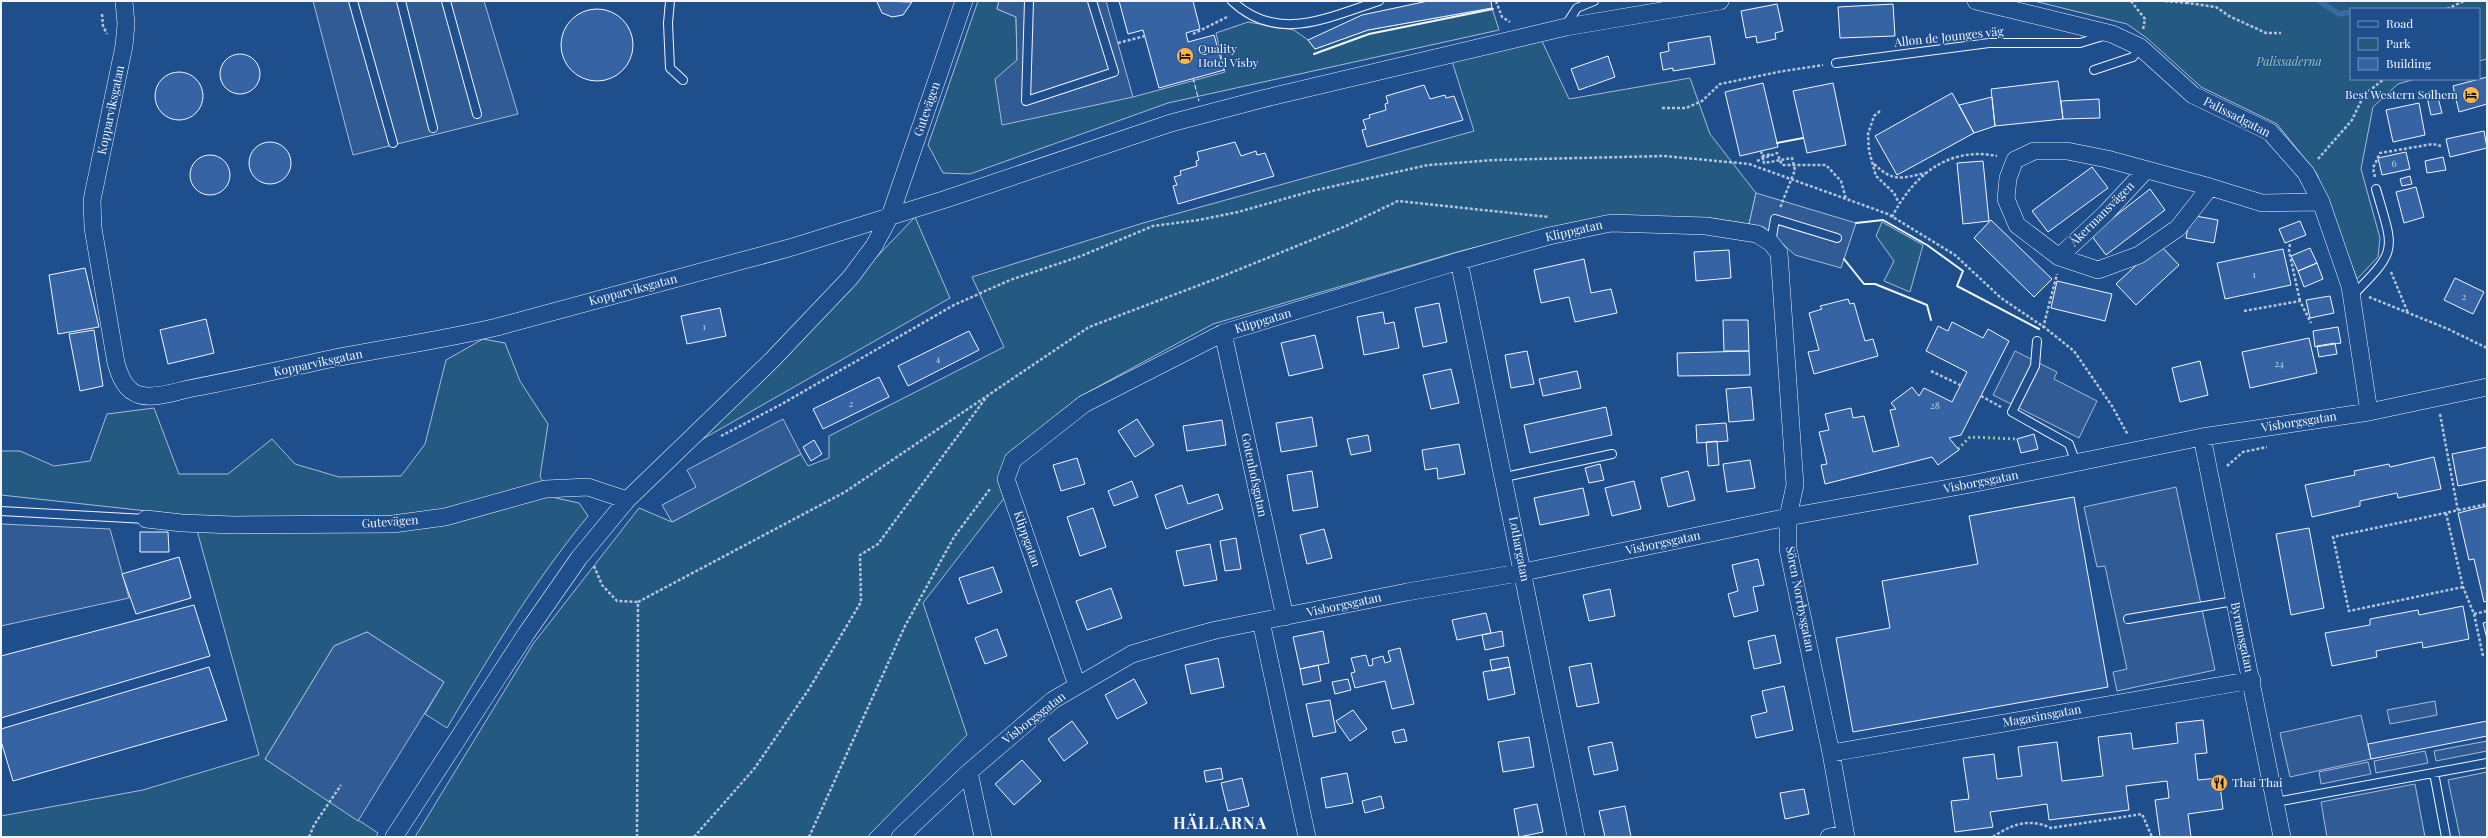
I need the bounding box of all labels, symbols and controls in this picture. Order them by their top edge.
legend [2350,8,2480,80]
text: Road [2386,15,2413,31]
street label: Allon de Jounges väg [1892,22,2005,50]
text: Park [2386,35,2411,51]
place label: Quality Hotel Visby [1198,40,1259,70]
hotel icon: Quality Hotel Visby [1175,46,1195,66]
park label: Palissaderna [2255,53,2322,69]
text: Building [2386,55,2432,71]
street label: Kopparviksgatan [93,64,127,156]
street label: Gutevägen [909,79,943,138]
hotel icon: Best Western Solhem [2461,85,2481,105]
place label: Best Western Solhem [2345,86,2458,102]
street label: Palissadgatan [2201,92,2274,140]
house number: 6 [2391,156,2397,170]
street label: Åkermansvägen [2065,177,2137,250]
street label: Klippgatan [1544,216,1604,244]
house number: 1 [2252,267,2256,281]
street label: Kopparviksgatan [587,270,679,308]
house number: 2 [2462,289,2467,303]
street label: Klippgatan [1232,304,1293,336]
house number: 1 [702,319,706,333]
street label: Kopparviksgatan [272,345,364,379]
house number: 4 [936,351,941,365]
house number: 24 [2274,356,2284,370]
house number: 2 [849,396,854,410]
house number: 28 [1930,398,1940,412]
street label: Visborgsgatan [2259,407,2338,435]
street label: Gotenhofsgatan [1238,432,1272,518]
street label: Visborgsgatan [1941,466,2020,496]
street label: Klippgatan [1011,508,1045,569]
street label: Gutevägen [361,511,419,531]
street label: Lothargatan [1506,515,1534,583]
street label: Visborgsgatan [1623,526,1702,558]
street label: Sören Norrbysgatan [1783,545,1819,653]
street label: Visborgsgatan [1304,588,1383,620]
street label: Byrumsgatan [2228,600,2258,673]
street label: Visborgsgatan [998,688,1068,748]
street label: Magasinsgatan [2001,700,2082,730]
restaurant icon: Thai Thai [2209,773,2229,793]
place label: Thai Thai [2232,774,2283,790]
district label: HÄLLARNA [1173,812,1267,833]

